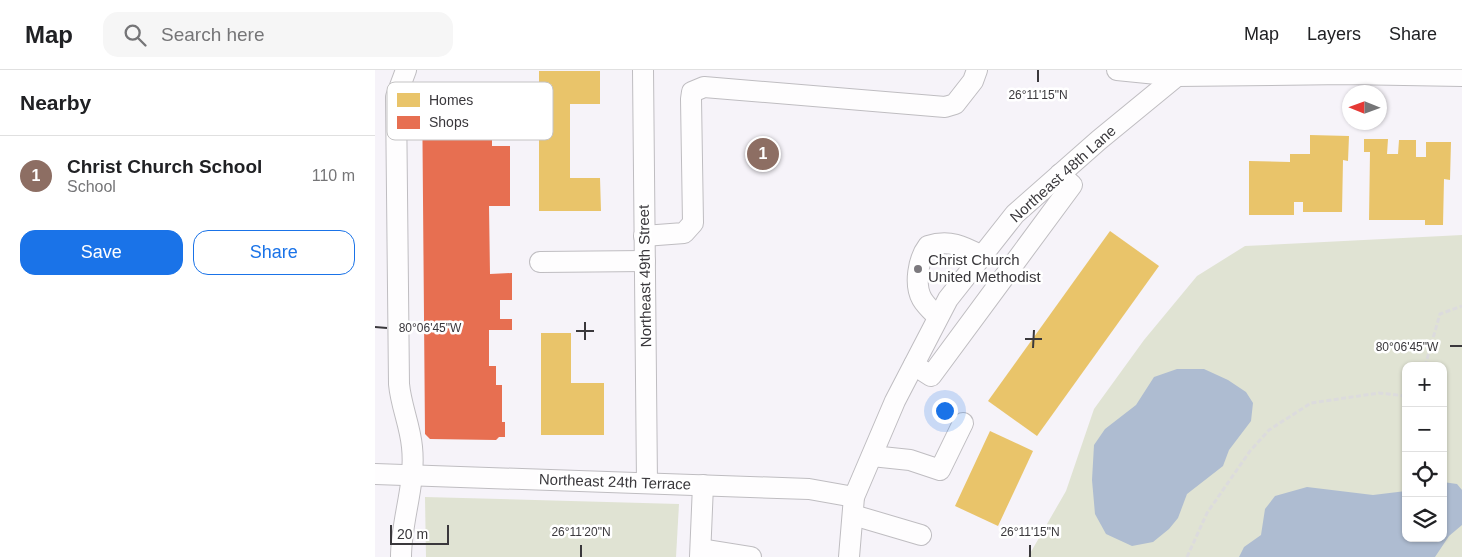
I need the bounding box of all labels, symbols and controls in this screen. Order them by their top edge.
search box [103,12,453,57]
text: Map [25,21,73,48]
icon: search [121,21,149,49]
text: Search here [161,24,265,45]
text: Map [1244,24,1279,44]
text: Layers [1307,24,1361,44]
text: Share [1389,24,1437,44]
legend [387,82,553,140]
north arrow [1342,85,1387,130]
text: 26°11'15"N [1008,88,1068,102]
text: Nearby [20,91,91,114]
text: Homes [429,92,473,108]
text: Shops [429,114,469,130]
street label: Northeast 48th Lane [1006,122,1119,225]
pin: 1 [747,135,779,173]
text: Christ Church School [67,156,262,177]
text: 1 [32,167,40,184]
text: 110 m [312,167,355,184]
text: School [67,178,116,195]
street label: Northeast 49th Street [635,204,654,347]
button: Save [20,230,183,275]
button: Share [193,230,355,275]
place label: Christ Church United Methodist [928,251,1041,285]
marker: Christ Church United Methodist [912,263,924,275]
text: 80°06'45"W [399,321,462,335]
text: 80°06'45"W [1376,340,1439,354]
map controls [1402,362,1447,542]
button: + [1402,362,1447,407]
your location [932,398,958,424]
button: − [1402,407,1447,452]
button: locate [1402,452,1447,497]
street label: Northeast 24th Terrace [539,470,691,493]
button: layers [1402,497,1447,542]
scale bar [390,522,449,545]
text: 26°11'20"N [551,525,611,539]
text: 26°11'15"N [1000,525,1060,539]
text: 20 m [397,526,428,542]

